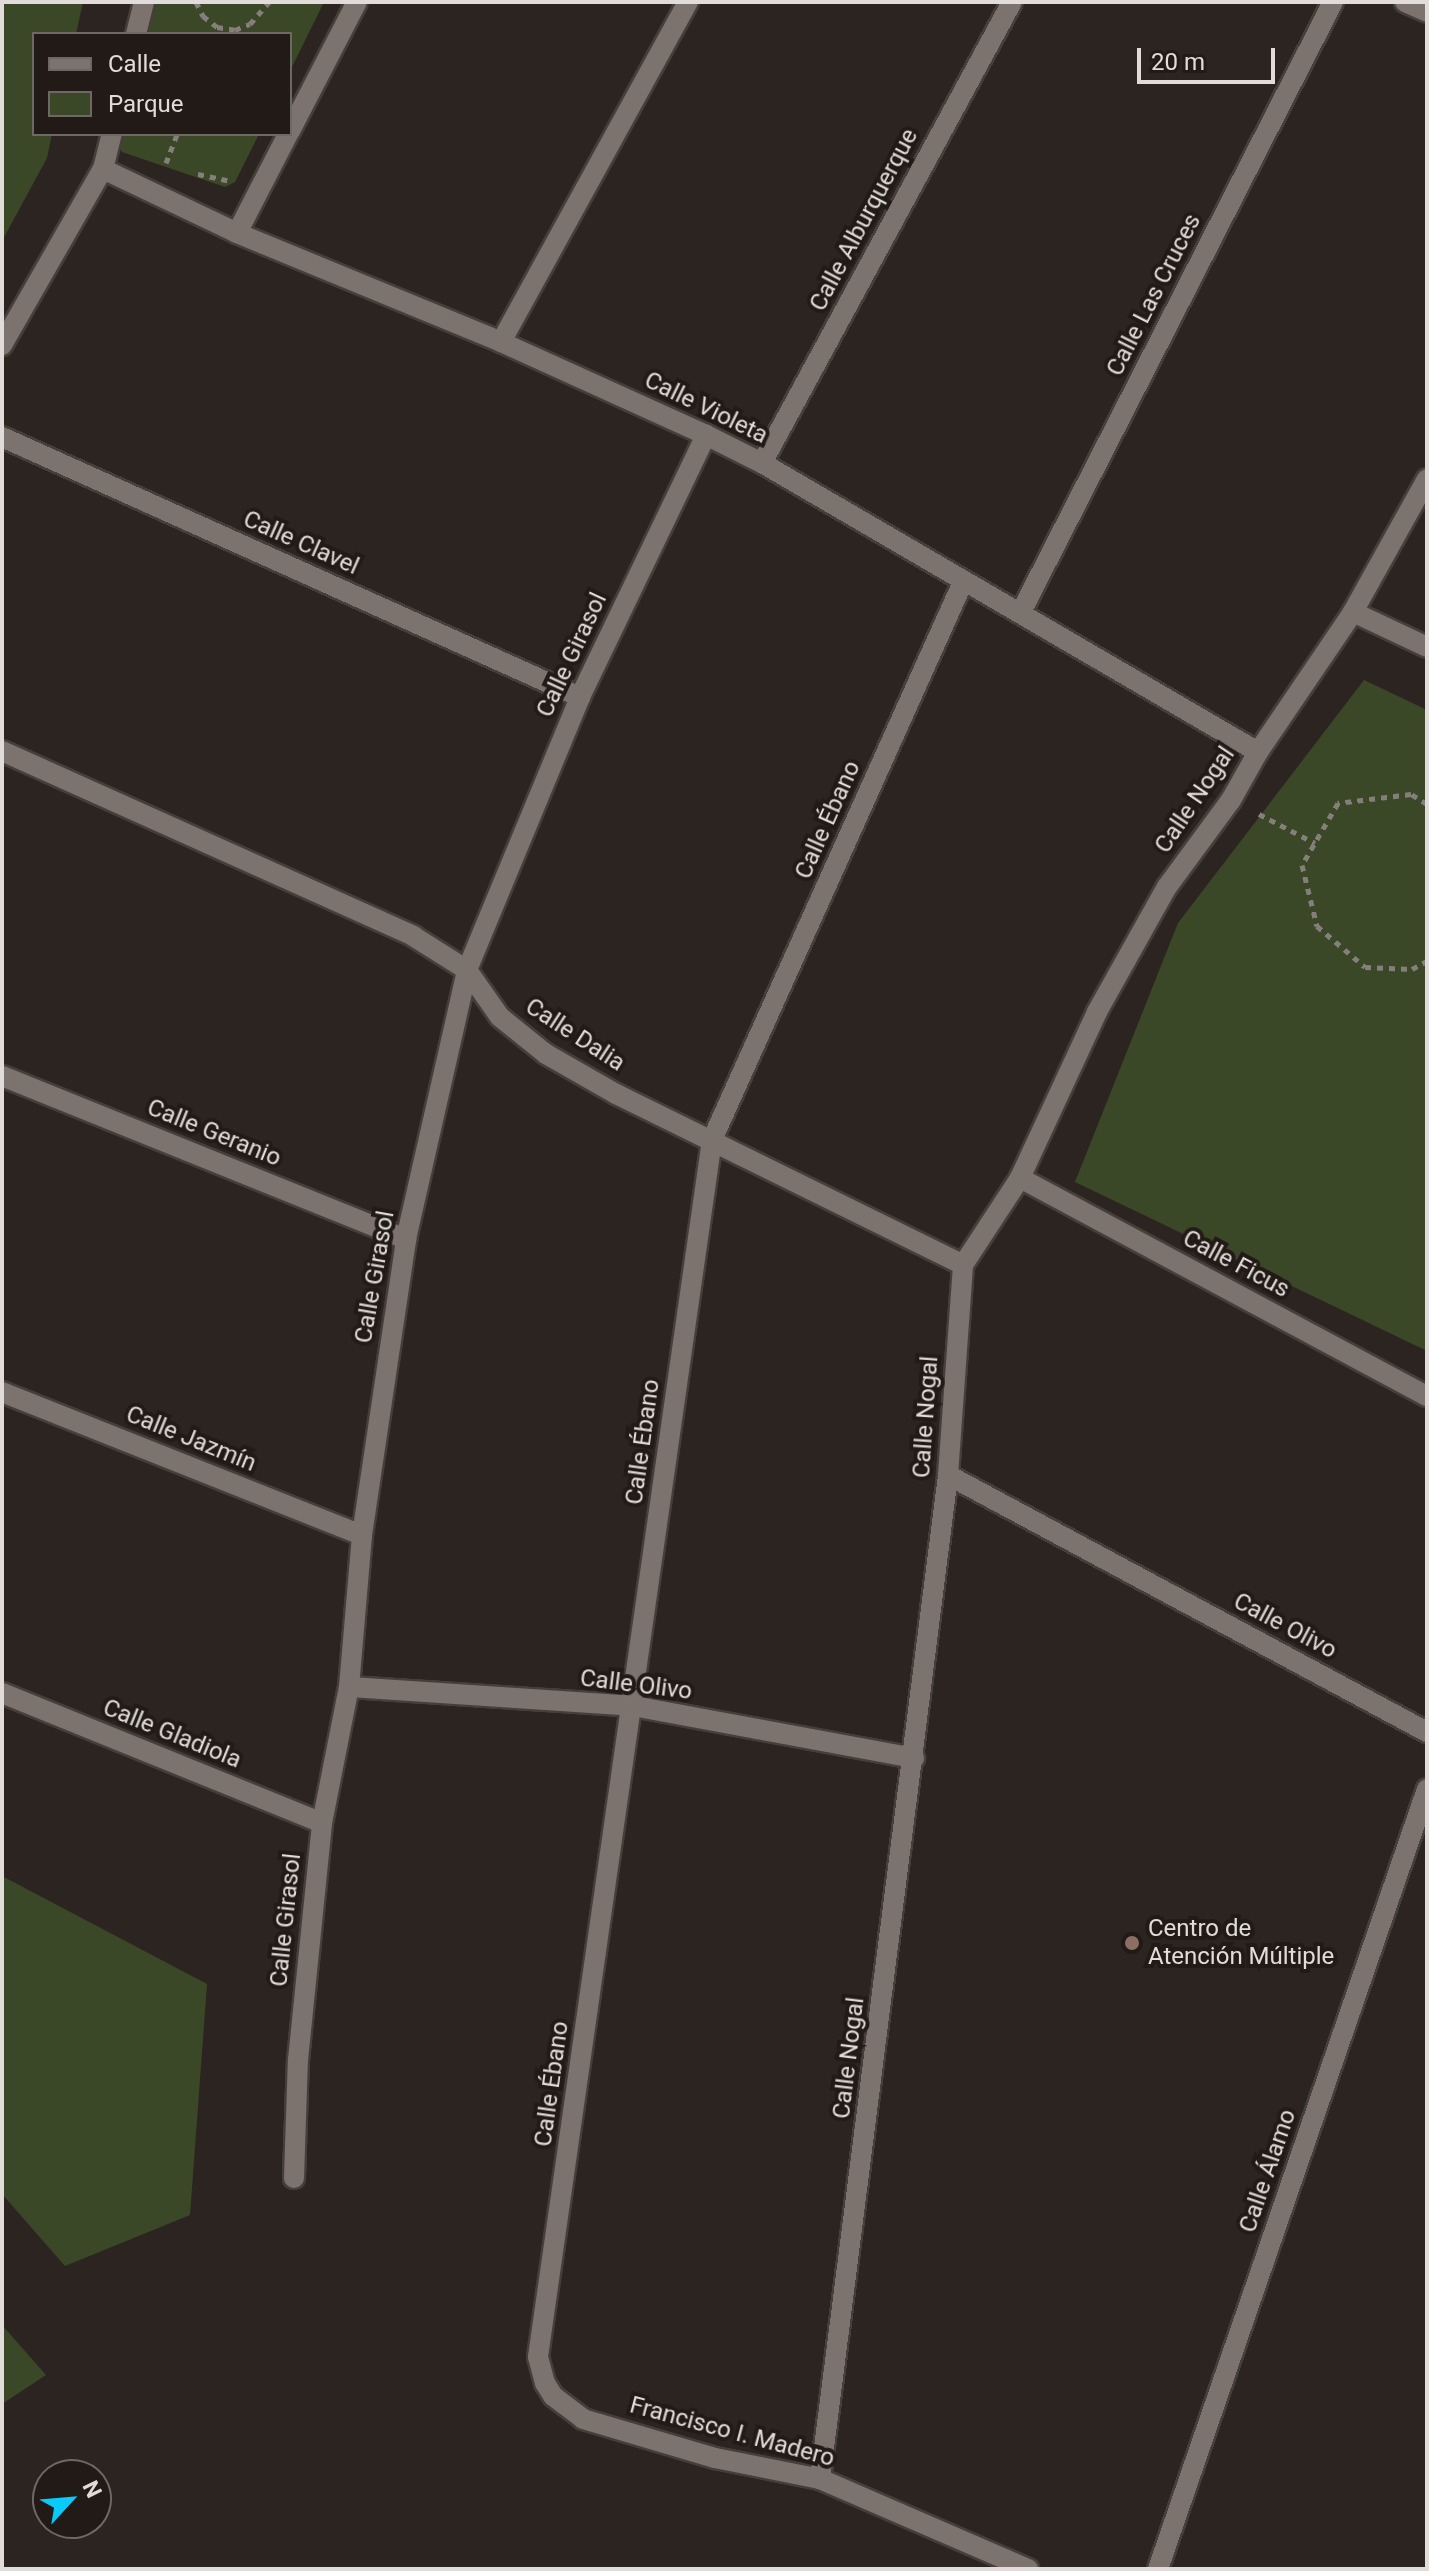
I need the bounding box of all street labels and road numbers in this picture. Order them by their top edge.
street label: Calle Alburquerque [804,124,924,316]
street label: Calle Las Cruces [1101,209,1207,381]
street label: Calle Violeta [640,366,772,450]
street label: Calle Clavel [239,505,363,581]
street label: Calle Girasol [531,588,613,722]
street label: Calle Nogal [1149,741,1241,859]
street label: Calle Ébano [789,757,867,883]
street label: Calle Dalia [520,992,630,1078]
street label: Calle Geranio [143,1093,285,1173]
street label: Calle Girasol [349,1209,401,1345]
street label: Calle Ficus [1178,1224,1294,1304]
street label: Calle Nogal [907,1355,945,1479]
street label: Calle Ébano [620,1378,666,1506]
street label: Calle Jazmín [122,1400,260,1478]
street label: Calle Olivo [1229,1587,1341,1665]
street label: Calle Olivo [578,1664,694,1706]
street label: Calle Gladiola [99,1693,245,1775]
street label: Calle Girasol [265,1852,307,1988]
street label: Calle Nogal [827,1996,871,2120]
street label: Calle Ébano [529,2020,575,2148]
street label: Calle Álamo [1233,2106,1303,2236]
street label: Francisco I. Madero [627,2391,837,2473]

